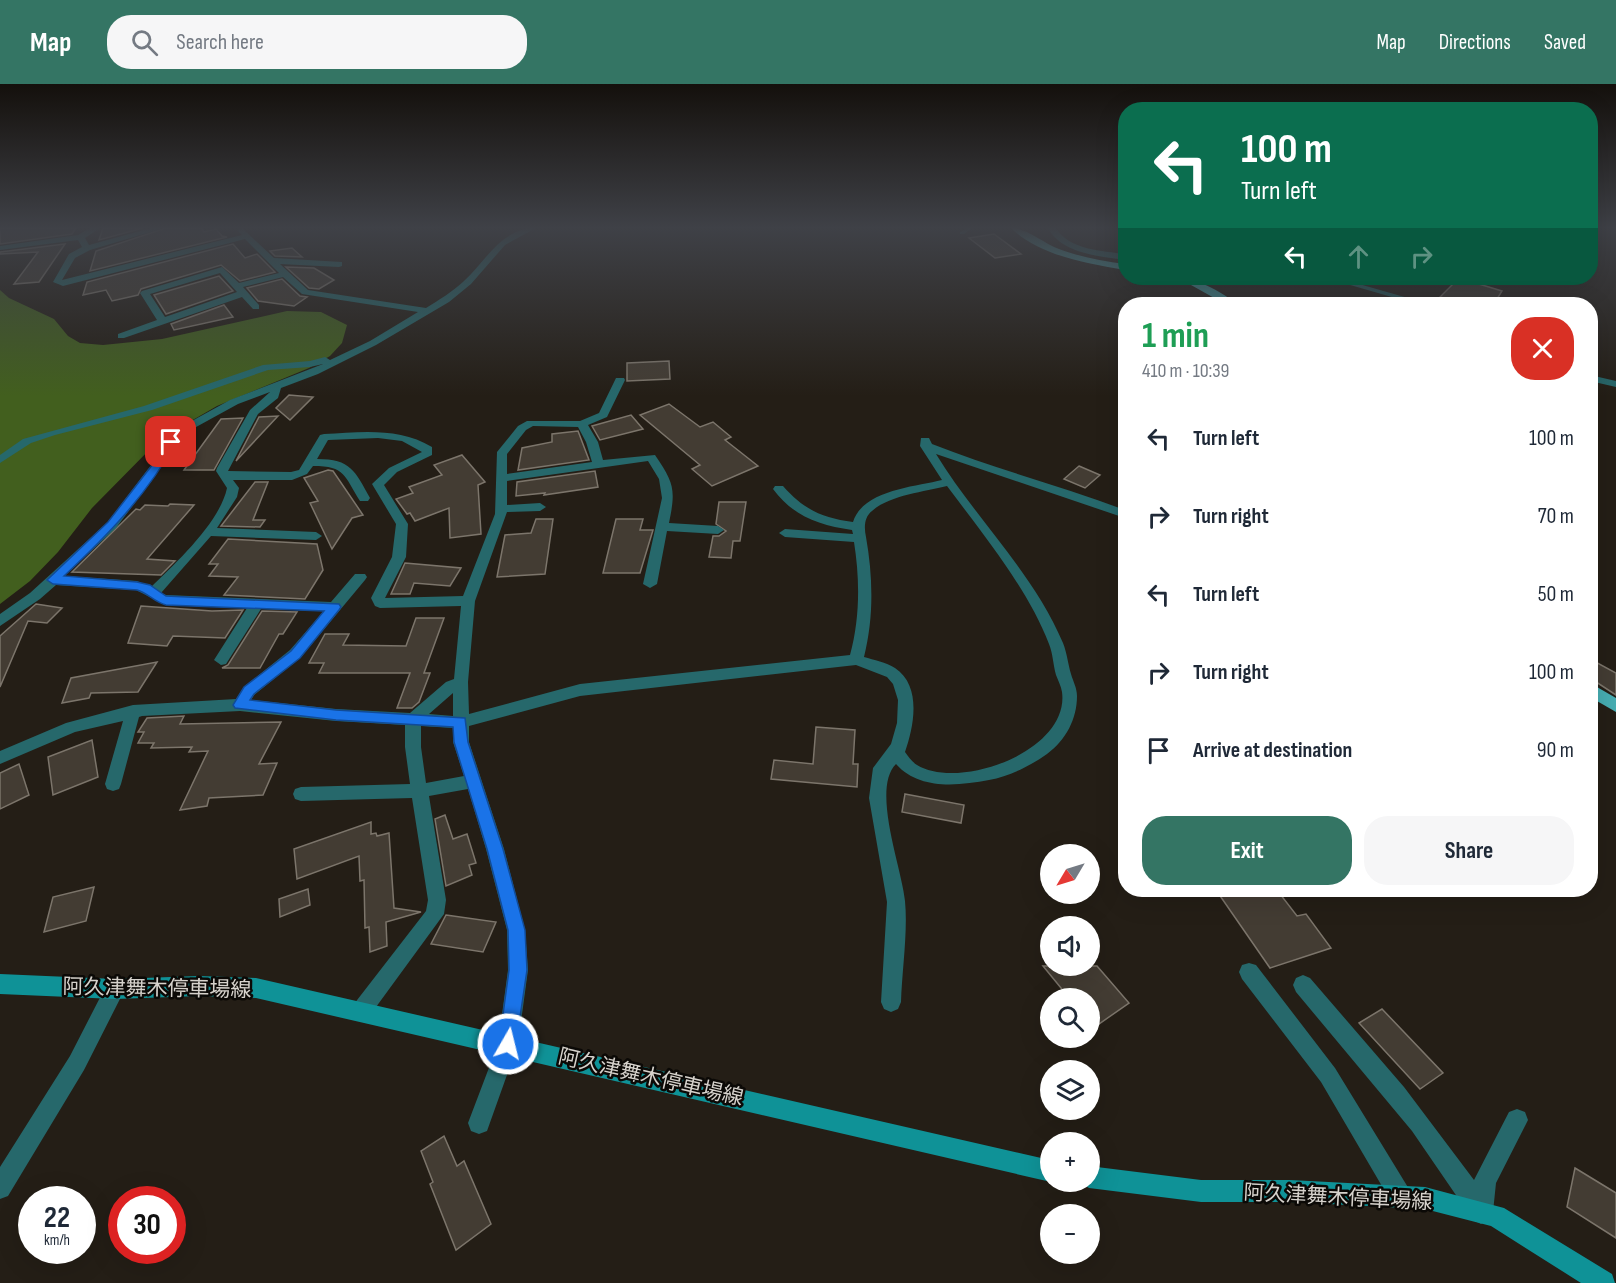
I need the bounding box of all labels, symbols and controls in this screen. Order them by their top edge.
search box [107,15,527,69]
text: Map [30,26,71,59]
icon: search [128,26,161,59]
text: Search here [176,29,264,56]
text: Map [1376,30,1406,55]
text: Directions [1439,30,1511,55]
text: Saved [1544,30,1586,55]
text: 100 m [1241,124,1332,175]
icon: left [1142,126,1220,204]
text: Turn left [1241,175,1317,207]
icon: left [1279,240,1312,273]
icon: ahead [1342,240,1375,273]
icon: right [1405,240,1438,273]
text: 1 min [1142,315,1209,358]
button: close [1511,317,1574,380]
text: 410 m · 10:39 [1142,359,1229,383]
pin [145,416,196,467]
icon: left [1142,422,1175,455]
icon: arrive [154,425,187,458]
text: Turn left [1193,425,1259,452]
text: 100 m [1529,425,1574,452]
icon: right [1142,500,1175,533]
text: Turn right [1193,503,1269,530]
text: 70 m [1538,503,1574,530]
icon: left [1142,578,1175,611]
text: Turn left [1193,581,1259,608]
text: 50 m [1538,581,1574,608]
icon: right [1142,656,1175,689]
text: Turn right [1193,659,1269,686]
text: 100 m [1529,659,1574,686]
icon: arrive [1142,734,1175,767]
text: Arrive at destination [1193,737,1352,764]
text: 90 m [1537,737,1574,764]
button: Exit [1142,816,1352,885]
button: Share [1364,816,1574,885]
north arrow [1040,844,1100,904]
map controls [1040,844,1100,1264]
button: sound [1040,916,1100,976]
street label: 阿久津舞木停車場線 [62,974,252,1003]
button: search [1040,988,1100,1048]
position arrow [476,1012,540,1076]
street label: 阿久津舞木停車場線 [556,1044,746,1111]
button: layers [1040,1060,1100,1120]
button: + [1040,1132,1100,1192]
street label: 阿久津舞木停車場線 [1243,1180,1433,1215]
speed limit sign: 30 [108,1186,186,1264]
text: 22 [44,1200,70,1236]
button: − [1040,1204,1100,1264]
text: km/h [44,1231,70,1250]

